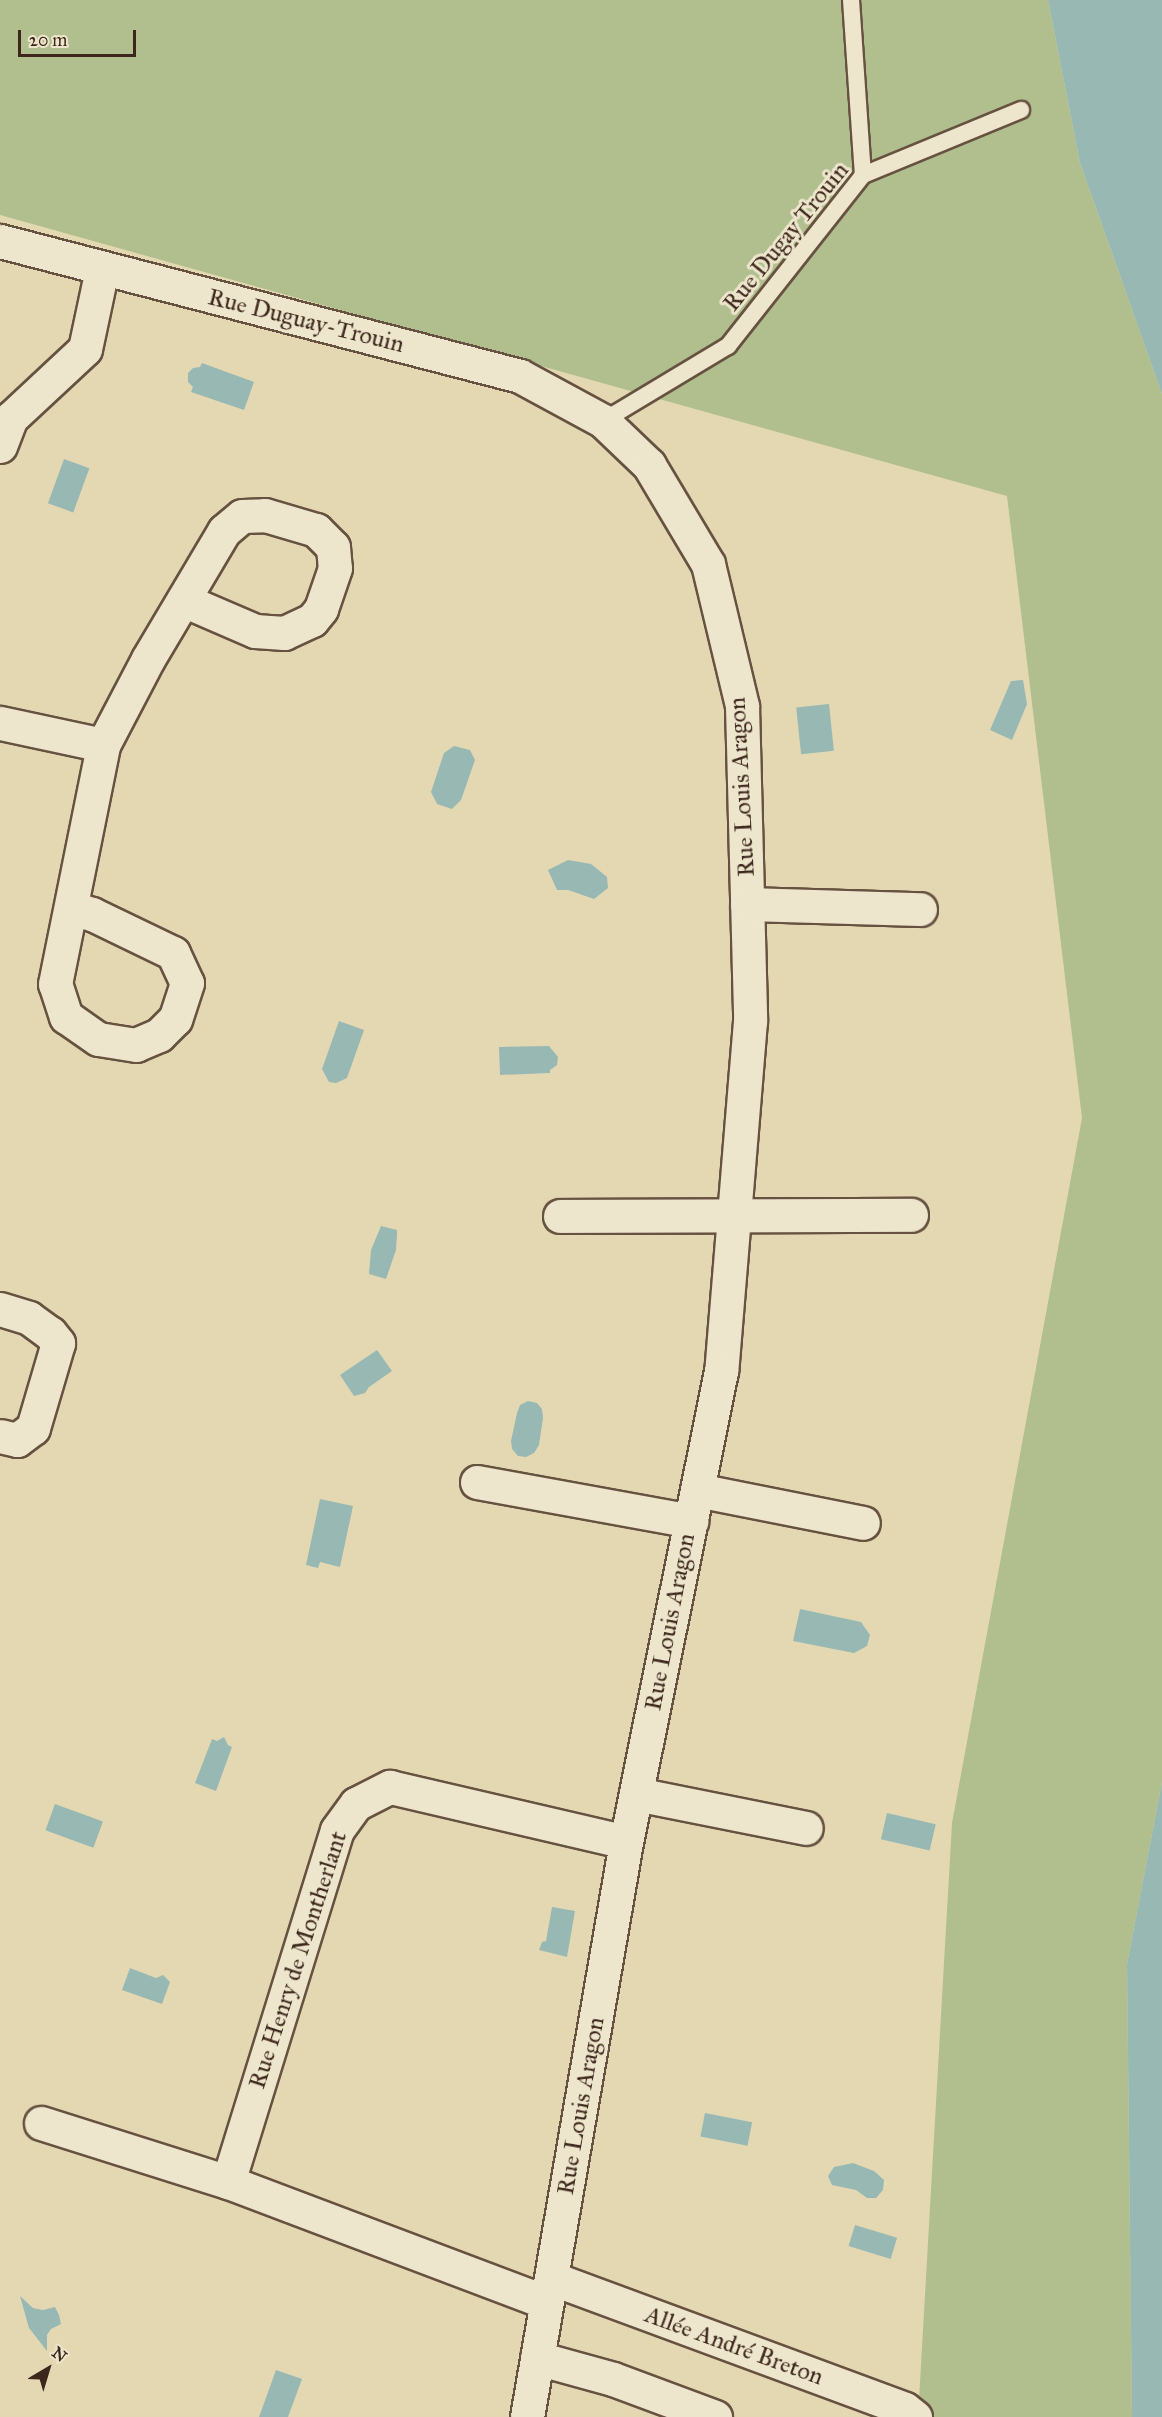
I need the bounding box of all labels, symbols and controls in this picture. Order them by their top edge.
scale bar [21,18,140,56]
text: 20 m [29,29,67,51]
street label: Rue Dugay Trouin [717,157,855,317]
street label: Rue Duguay-Trouin [205,283,407,359]
street label: Rue Louis Aragon [723,697,761,877]
street label: Rue Louis Aragon [639,1531,701,1713]
street label: Rue Henry de Montherlant [243,1828,353,2092]
street label: Rue Louis Aragon [551,2015,611,2197]
street label: Allée André Breton [641,2300,827,2392]
north arrow [18,2339,78,2399]
text: N [48,2343,71,2366]

